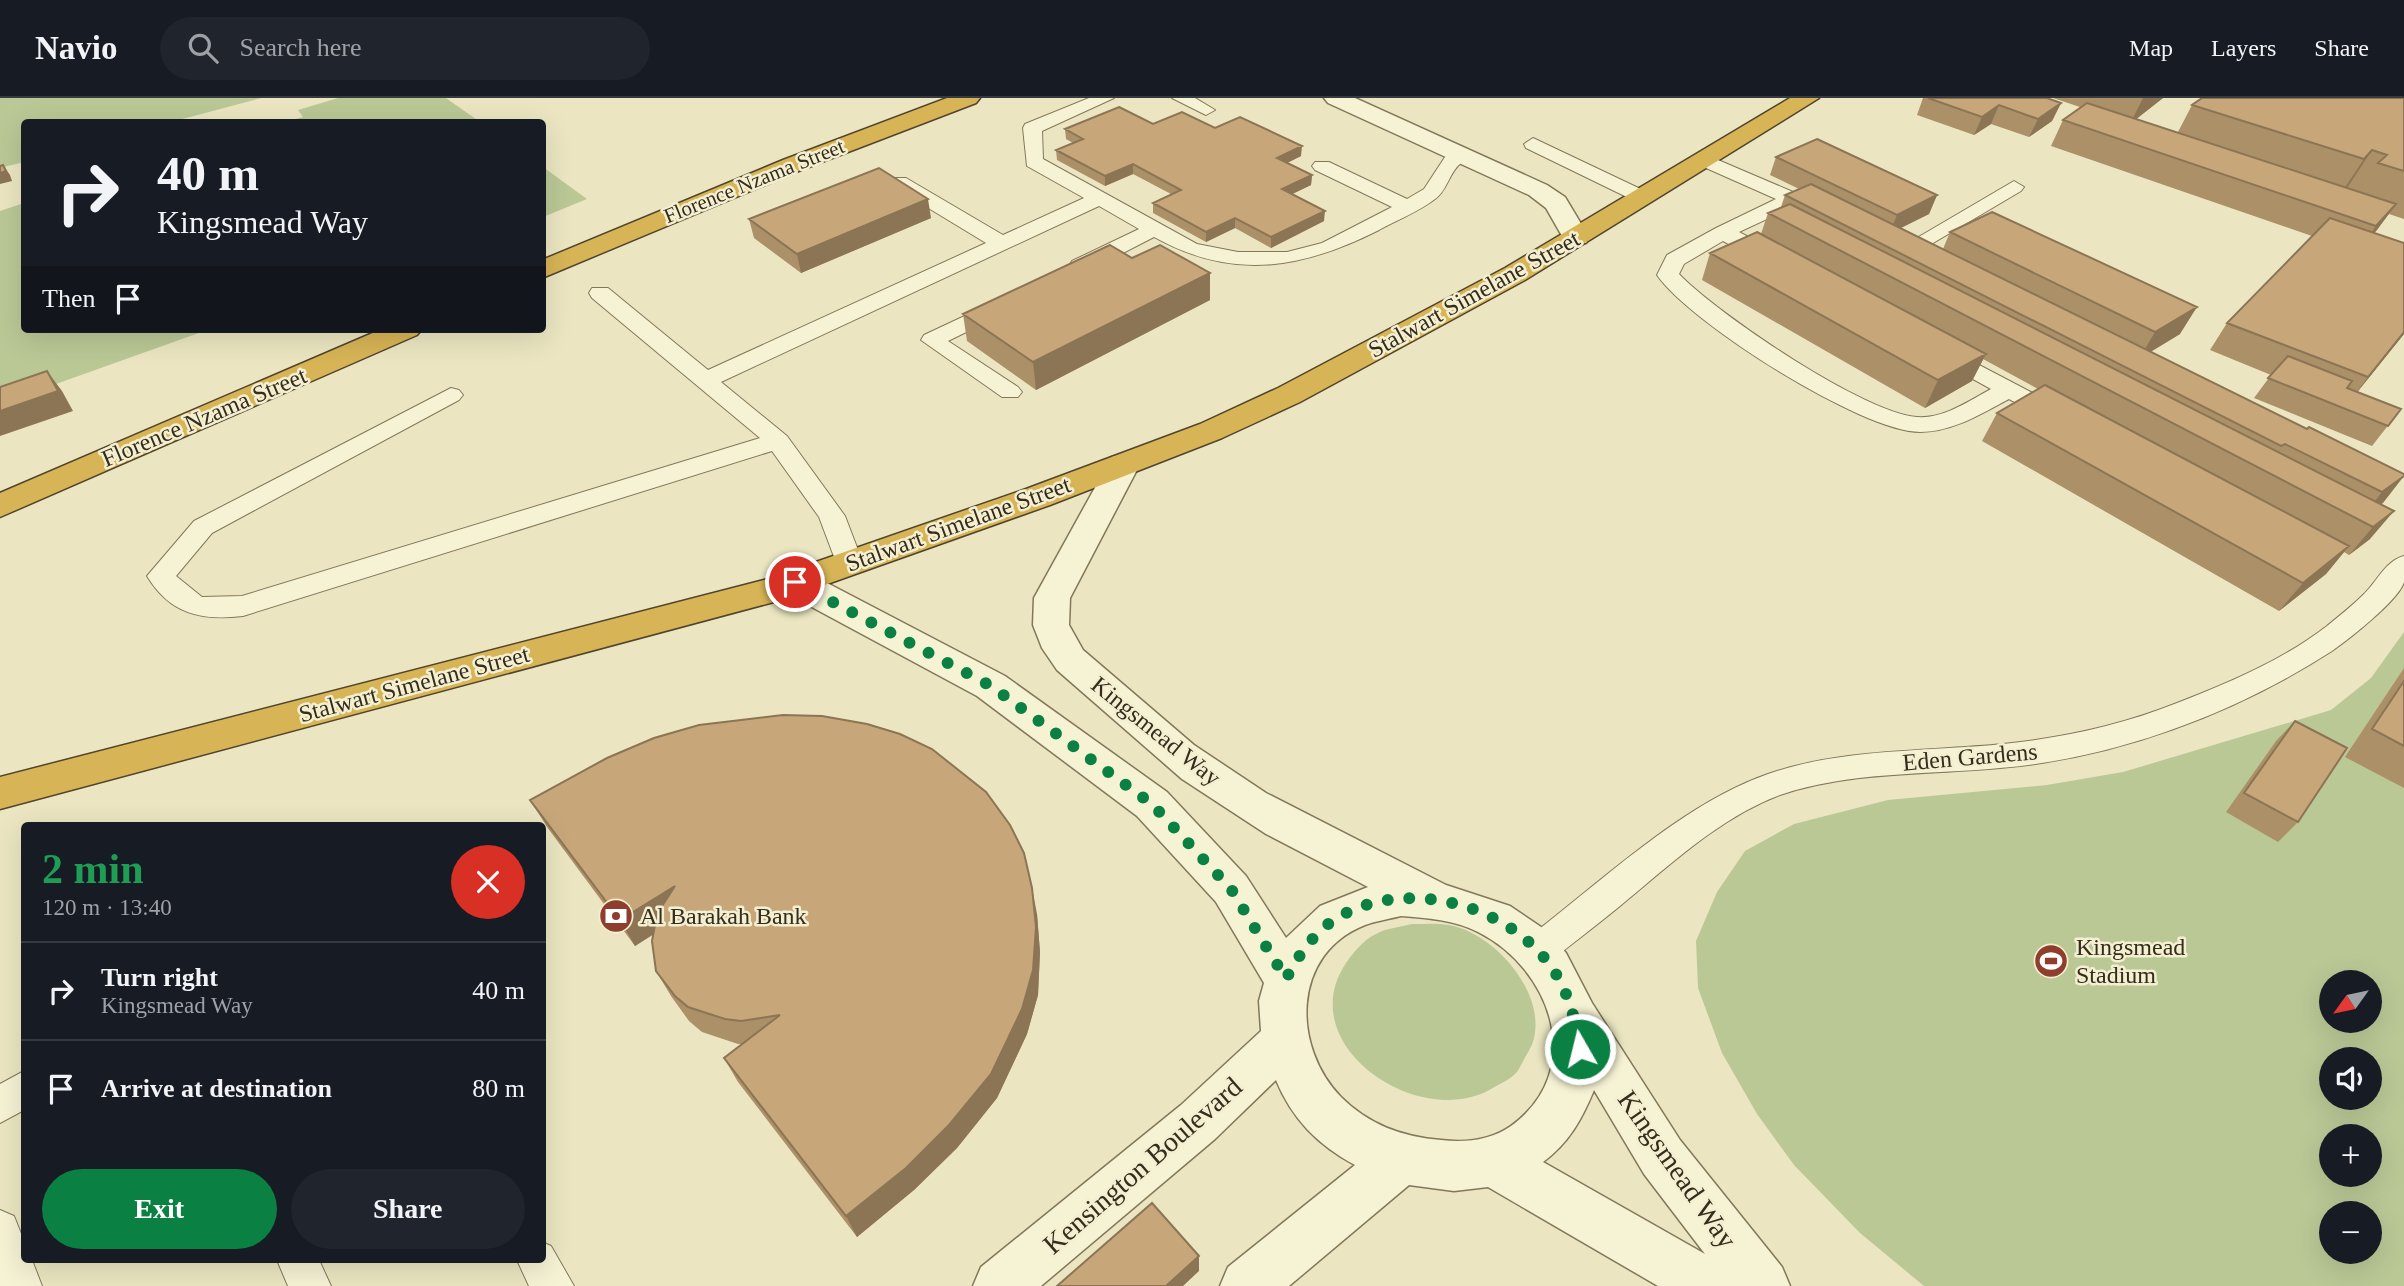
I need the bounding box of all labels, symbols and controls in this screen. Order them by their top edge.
search box [160,17,650,80]
icon: search [184,29,222,67]
text: Navio [35,30,118,66]
text: Search here [240,33,361,62]
text: Map [2129,35,2173,61]
text: Layers [2211,35,2276,61]
text: Share [2314,35,2369,61]
street label: Florence Nzama Street [660,134,848,228]
text: 40 m [157,146,259,201]
icon: right [42,147,133,238]
text: Kingsmead Way [157,204,368,240]
street label: Stalwart Simelane Street [1364,225,1584,363]
icon: arrive [109,280,147,318]
text: Then [42,284,95,313]
street label: Florence Nzama Street [98,362,311,472]
street label: Stalwart Simelane Street [842,471,1074,577]
pin [765,552,825,612]
icon: arrive [776,563,814,601]
street label: Stalwart Simelane Street [296,641,532,727]
street label: Kingsmead Way [1086,671,1226,791]
street label: Eden Gardens [1901,738,2039,776]
button: close [451,845,525,919]
text: 2 min [42,846,144,892]
text: 120 m · 13:40 [42,895,172,920]
bank icon: Al Barakah Bank [597,897,635,935]
place label: Al Barakah Bank [640,903,807,929]
place label: Kingsmead Stadium [2076,934,2185,988]
sports icon: Kingsmead Stadium [2032,942,2070,980]
text: Turn right [101,963,218,992]
north arrow [2319,970,2382,1032]
map controls [2319,970,2382,1264]
icon: right [42,972,80,1010]
text: 40 m [472,976,525,1005]
text: Kingsmead Way [101,993,253,1018]
position arrow [1543,1012,1617,1086]
button: sound [2319,1047,2382,1110]
icon: arrive [42,1070,80,1108]
street label: Kensington Boulevard [1037,1071,1248,1260]
text: Arrive at destination [101,1074,332,1103]
text: 80 m [472,1074,525,1103]
street label: Kingsmead Way [1612,1085,1743,1254]
button: + [2319,1124,2382,1187]
button: Exit [42,1169,277,1249]
button: Share [291,1169,525,1249]
button: − [2319,1201,2382,1264]

